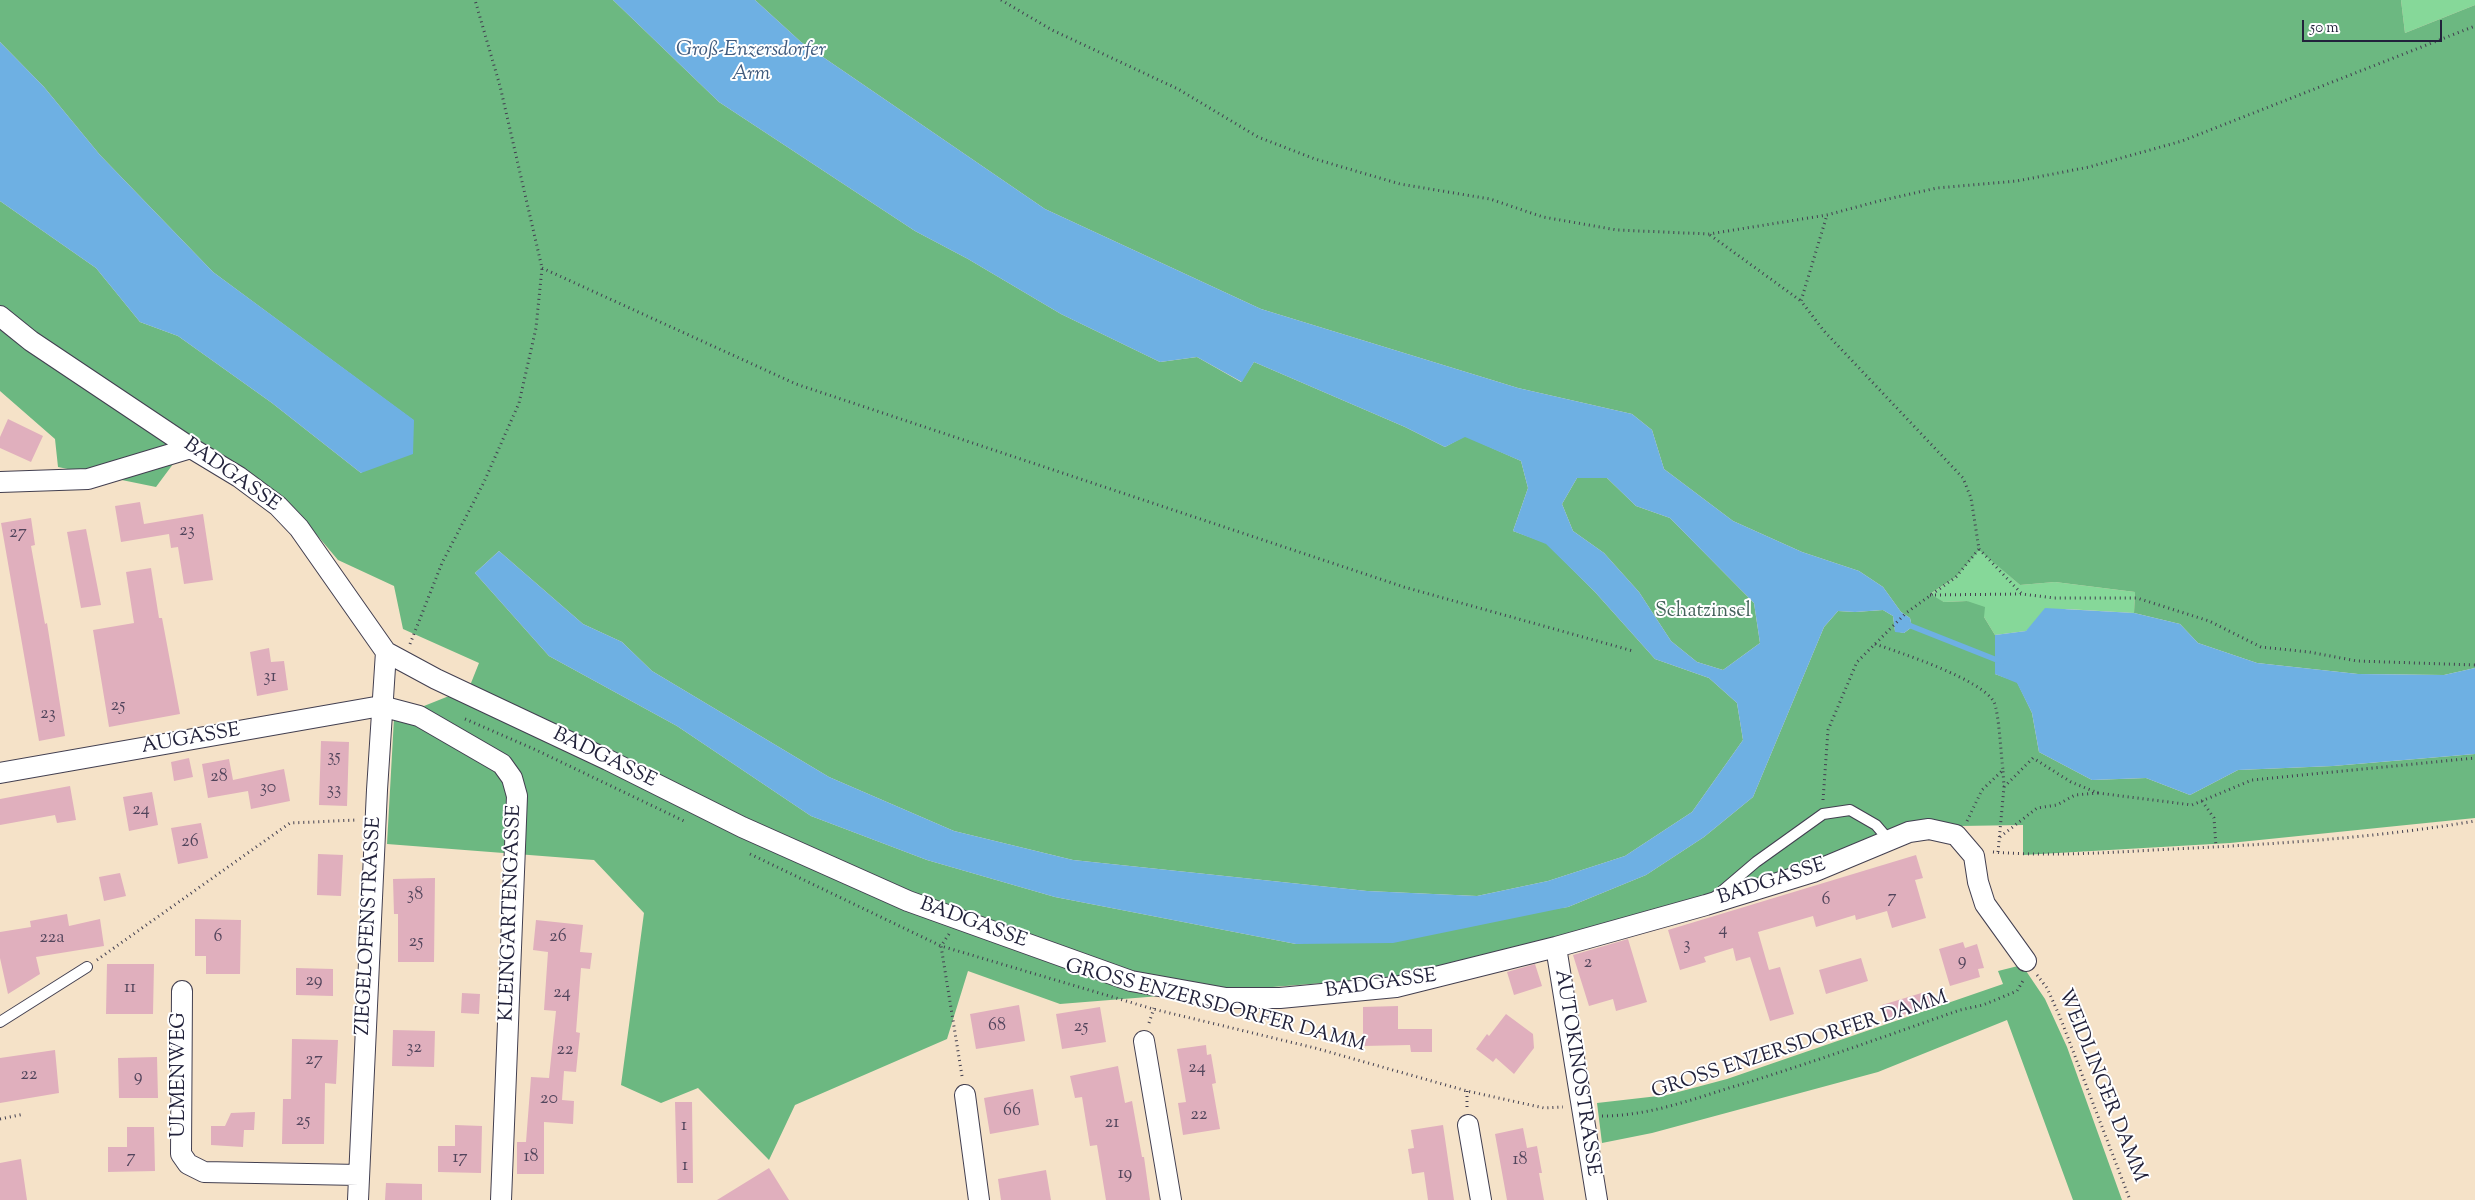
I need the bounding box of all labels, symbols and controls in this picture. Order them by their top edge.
scale bar [2305,10,2445,42]
text: 50 m [2310,18,2339,39]
water label: Groß-Enzersdorfer Arm [676,38,826,88]
street label: BADGASSE [178,434,284,518]
house number: 23 [179,521,195,543]
house number: 27 [9,523,27,545]
park label: Schatzinsel [1655,601,1751,625]
house number: 31 [263,667,277,689]
house number: 25 [111,696,125,718]
house number: 23 [40,704,56,726]
street label: AUGASSE [140,720,242,760]
street label: BADGASSE [548,724,660,794]
house number: 35 [327,747,341,769]
house number: 28 [210,767,228,789]
house number: 30 [260,778,276,800]
house number: 33 [327,780,341,802]
house number: 24 [132,800,150,822]
street label: KLEINGARTENGASSE [496,804,528,1022]
street label: ZIEGELOFENSTRASSE [352,816,388,1036]
house number: 26 [181,832,199,854]
street label: BADGASSE [1715,854,1829,912]
house number: 38 [407,885,423,907]
house number: 7 [1887,888,1897,910]
house number: 6 [1822,890,1830,912]
street label: BADGASSE [916,894,1030,954]
house number: 4 [1718,920,1728,942]
house number: 6 [214,927,222,949]
house number: 26 [549,927,567,949]
house number: 22a [39,928,65,950]
house number: 25 [409,932,423,954]
house number: 3 [1683,935,1691,957]
house number: 9 [1958,951,1966,973]
house number: 2 [1584,953,1592,975]
street label: GROSS ENZERSDORFER DAMM [1062,955,1368,1059]
street label: BADGASSE [1324,965,1438,1005]
street label: AUTOKINOSTRASSE [1548,968,1604,1178]
house number: 29 [305,971,323,993]
house number: 11 [124,978,136,1000]
house number: 24 [553,983,571,1005]
street label: WEIDLINGER DAMM [2051,986,2151,1186]
street label: GROSS ENZERSDORFER DAMM [1649,987,1951,1105]
street label: ULMENWEG [169,1012,193,1138]
house number: 68 [988,1016,1006,1038]
house number: 25 [1074,1017,1088,1039]
house number: 32 [406,1038,422,1060]
house number: 22 [557,1040,573,1062]
house number: 27 [305,1050,323,1072]
house number: 24 [1188,1058,1206,1080]
house number: 22 [21,1065,37,1087]
house number: 9 [134,1067,142,1089]
house number: 20 [540,1089,558,1111]
house number: 66 [1003,1101,1021,1123]
house number: 22 [1191,1105,1207,1127]
house number: 25 [296,1111,310,1133]
house number: 21 [1105,1113,1119,1135]
house number: 1 [681,1116,687,1138]
house number: 18 [523,1147,539,1169]
house number: 7 [126,1148,136,1170]
house number: 17 [452,1148,468,1170]
house number: 18 [1512,1150,1528,1172]
house number: 1 [682,1156,688,1178]
house number: 19 [1118,1164,1132,1186]

